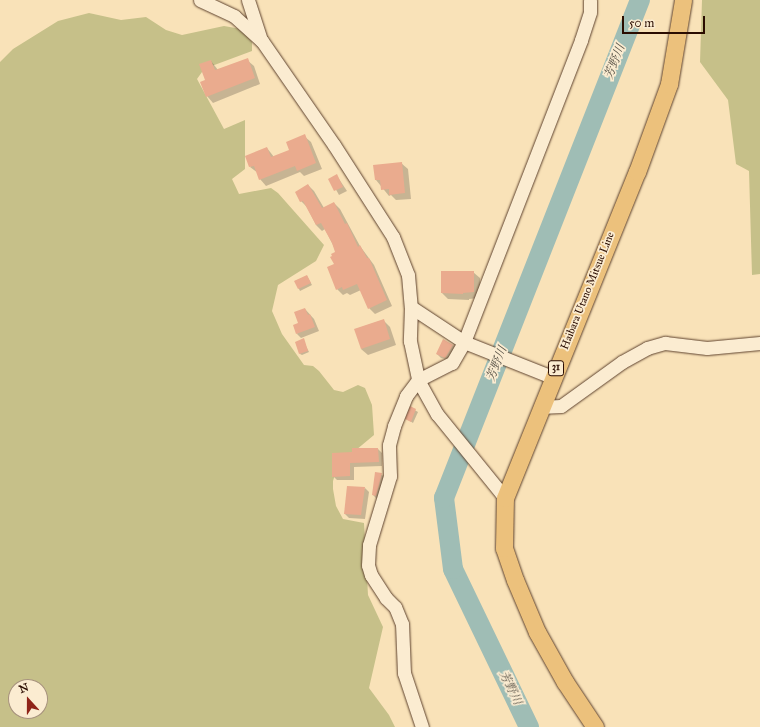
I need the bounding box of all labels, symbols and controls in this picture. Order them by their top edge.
scale bar [624,8,707,34]
text: 50 m [629,16,654,30]
water label: 芳野川 [602,43,628,81]
street label: Haibara Utano Mitsue Line [558,230,618,352]
water label: 芳野川 [484,345,510,383]
road number: 31 [548,360,564,376]
water label: 芳野川 [496,669,524,707]
north arrow [8,679,48,719]
text: N [17,681,31,696]

